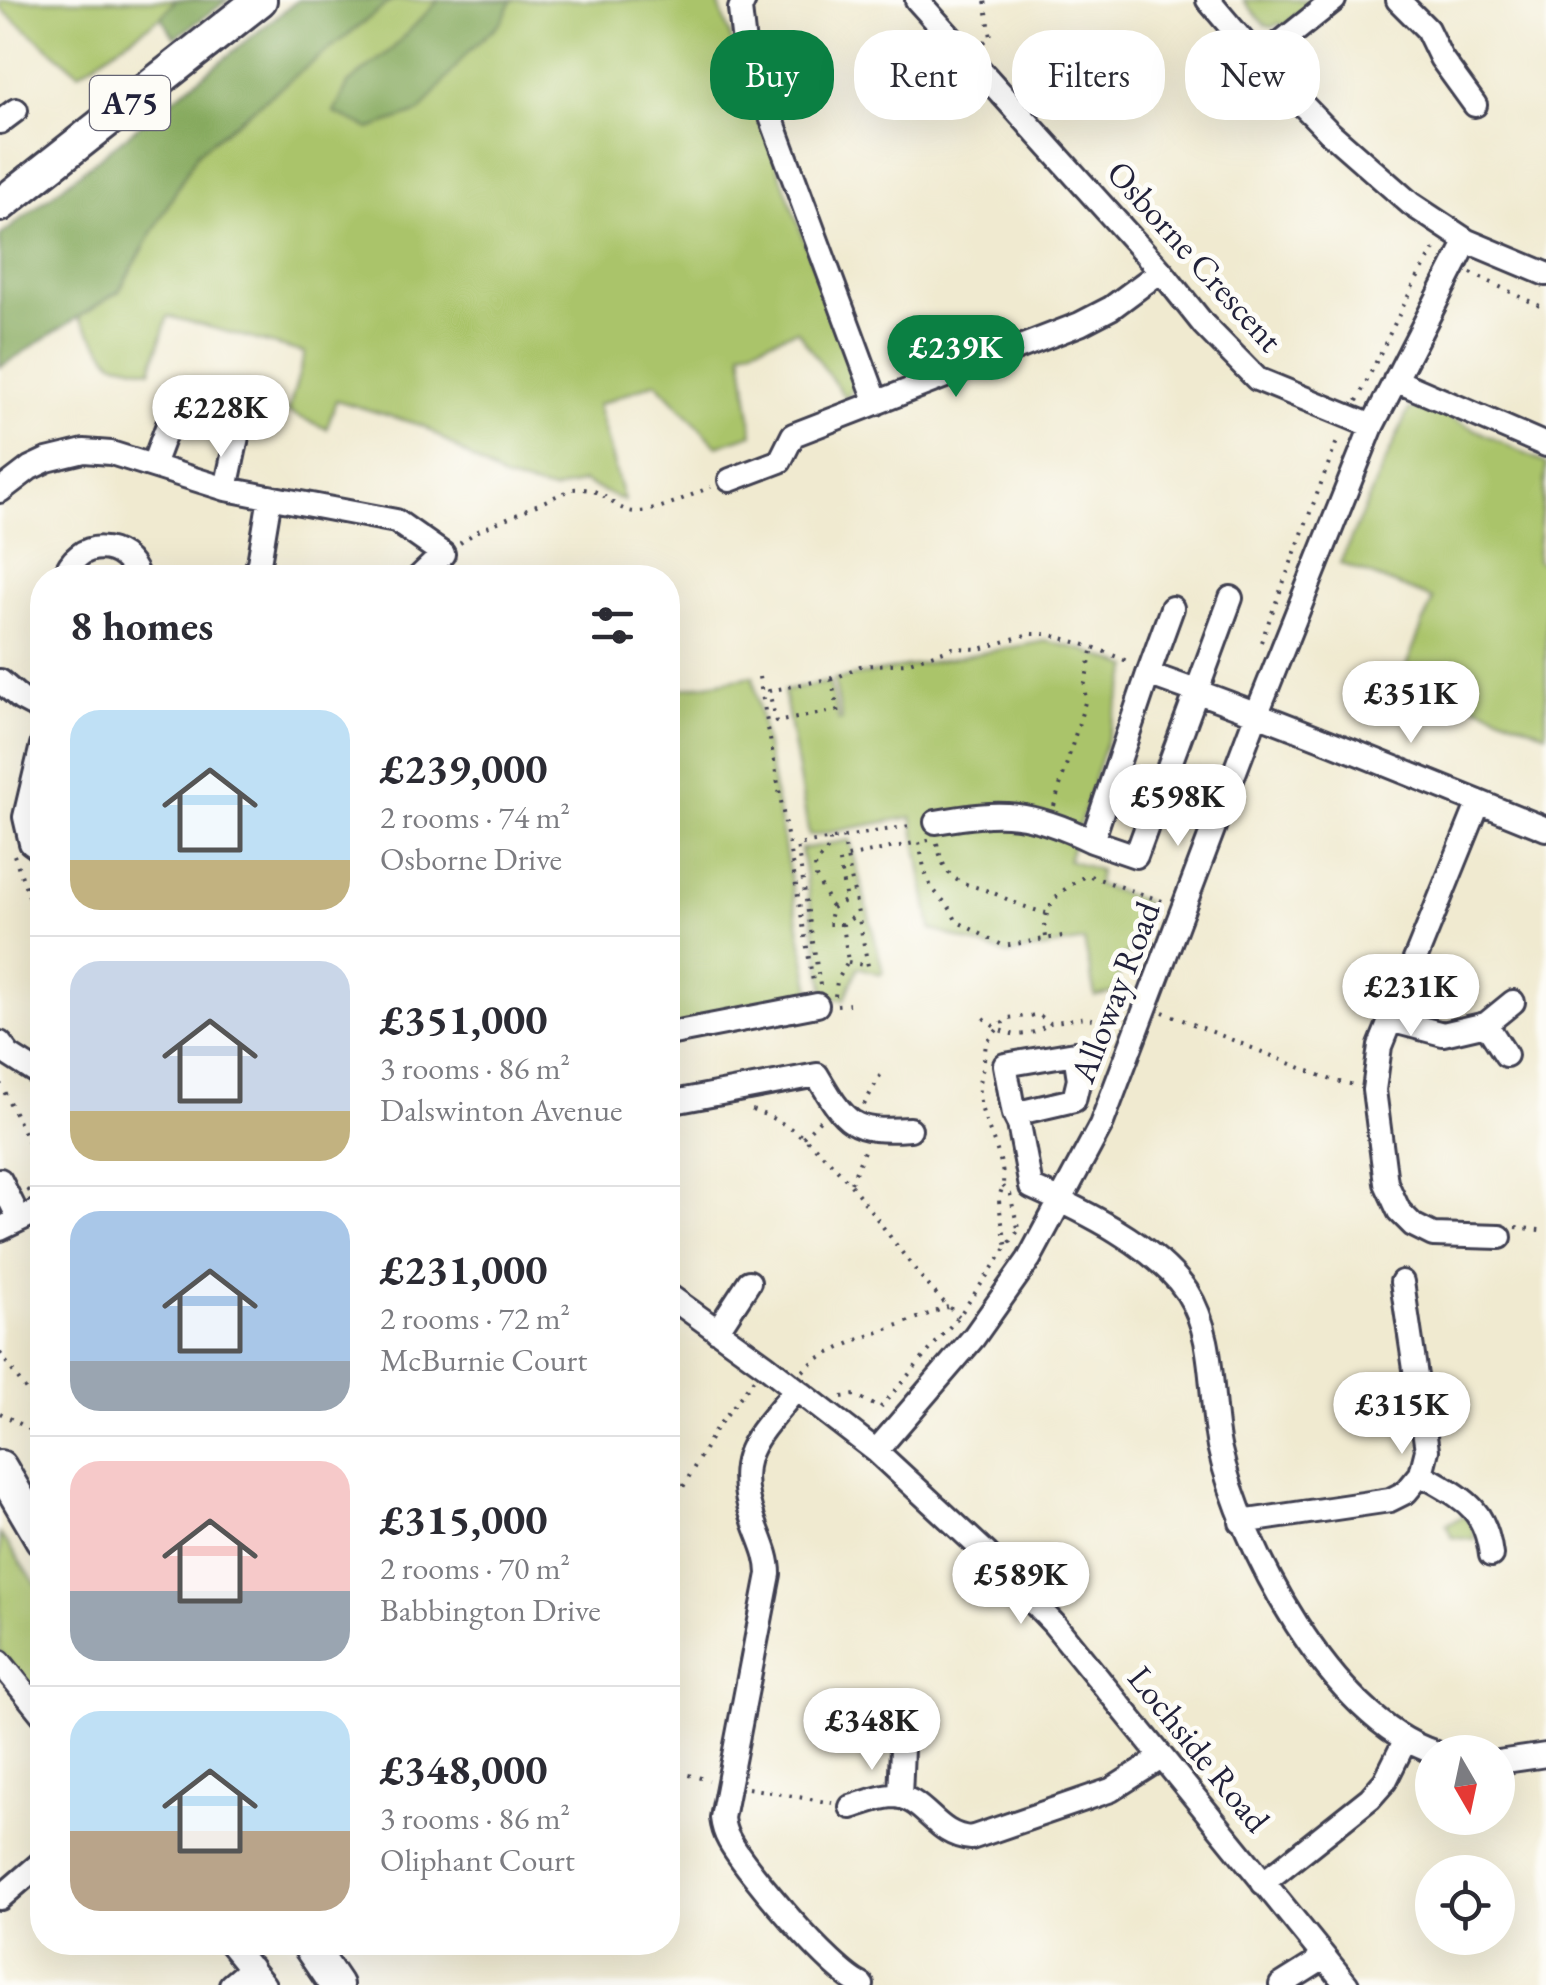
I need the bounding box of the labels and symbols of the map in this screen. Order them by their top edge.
road number: A75 [90,76,170,130]
street label: Osborne Crescent [1098,151,1293,361]
pin: £239K [886,315,1026,400]
pin: £228K [151,375,291,460]
pin: £351K [1341,661,1481,746]
pin: £598K [1108,764,1248,849]
street label: Alloway Road [1059,895,1170,1090]
pin: £231K [1341,954,1481,1039]
pin: £315K [1332,1372,1472,1457]
pin: £589K [951,1542,1091,1627]
street label: Lochside Road [1118,1656,1280,1841]
pin: £348K [802,1688,942,1773]
north arrow [1415,1735,1515,1835]

